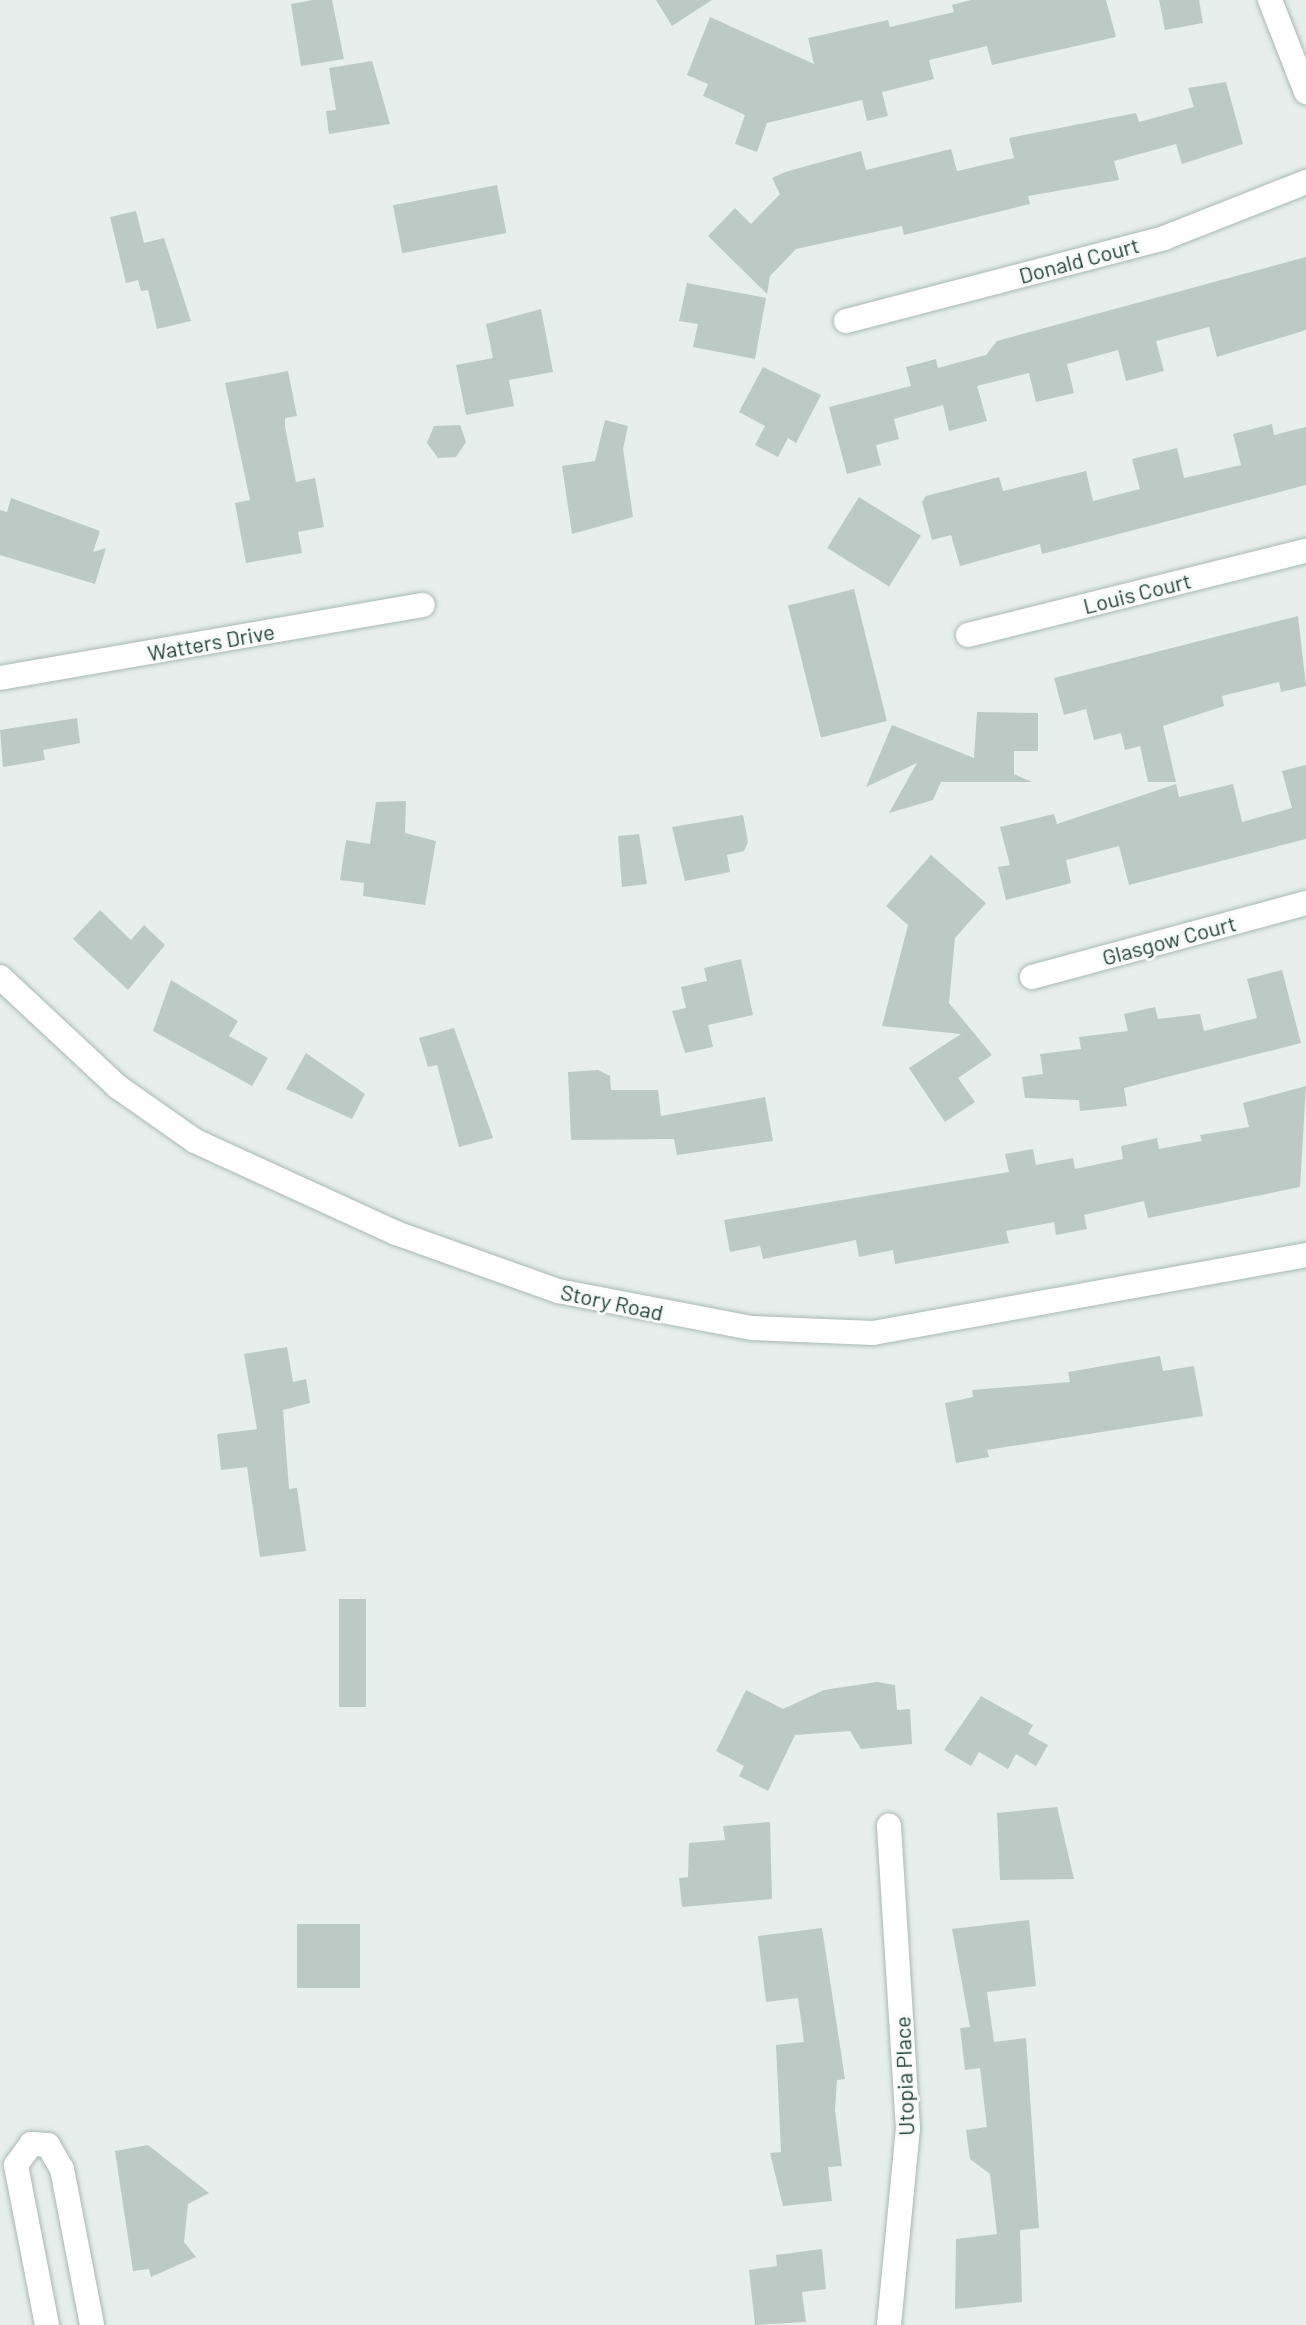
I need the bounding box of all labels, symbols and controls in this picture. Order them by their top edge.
street label: Donald Court [1016,231,1142,289]
street label: Louis Court [1080,567,1194,619]
street label: Watters Drive [145,618,277,666]
street label: Glasgow Court [1099,909,1239,971]
street label: Story Road [558,1278,666,1326]
street label: Utopia Place [889,2016,919,2136]

